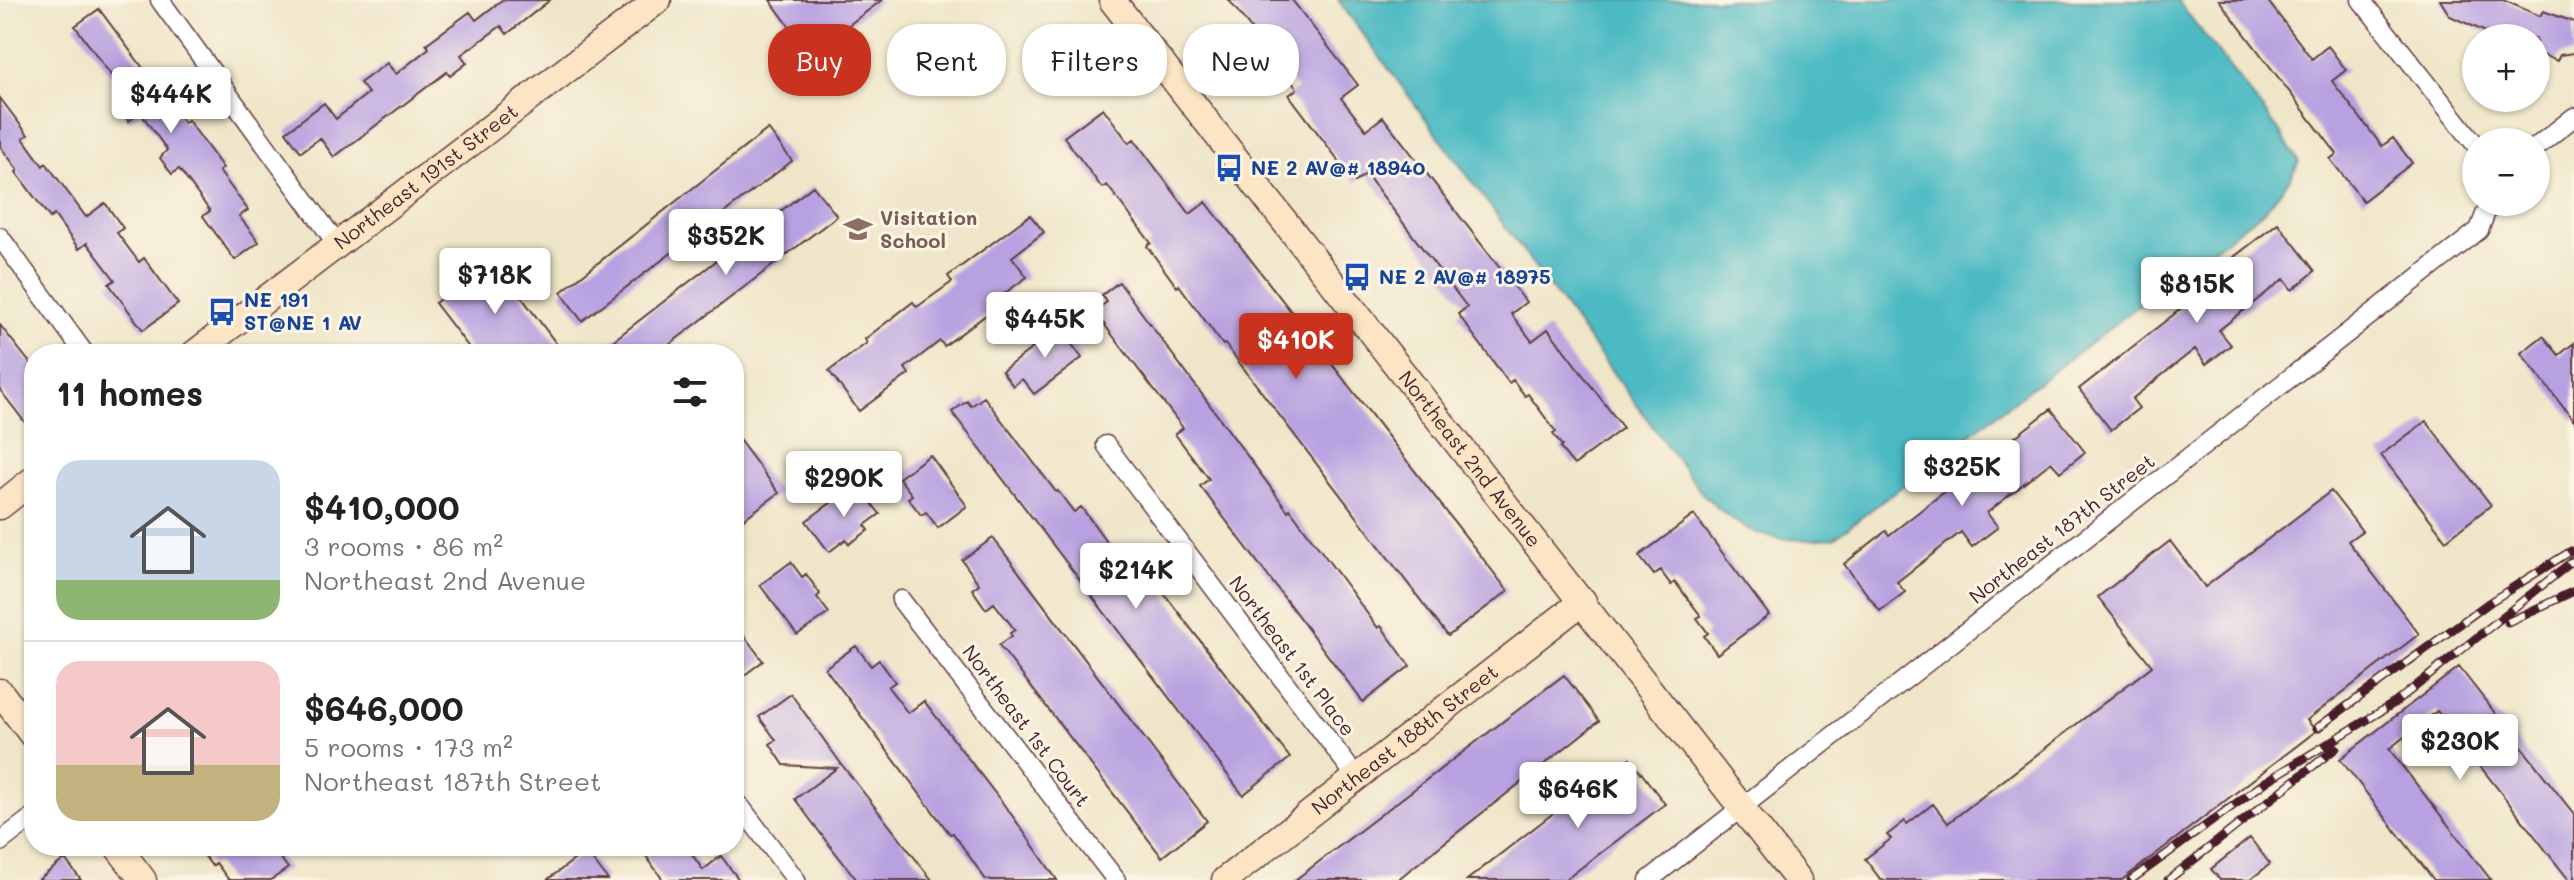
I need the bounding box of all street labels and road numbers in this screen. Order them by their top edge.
street label: Northeast 191st Street [328,98,523,255]
street label: Northeast 2nd Avenue [1394,365,1548,552]
street label: Northeast 187th Street [1963,448,2160,609]
street label: Northeast 1st Place [1224,570,1362,741]
street label: Northeast 1st Court [957,639,1096,812]
street label: Northeast 188th Street [1306,658,1503,820]

